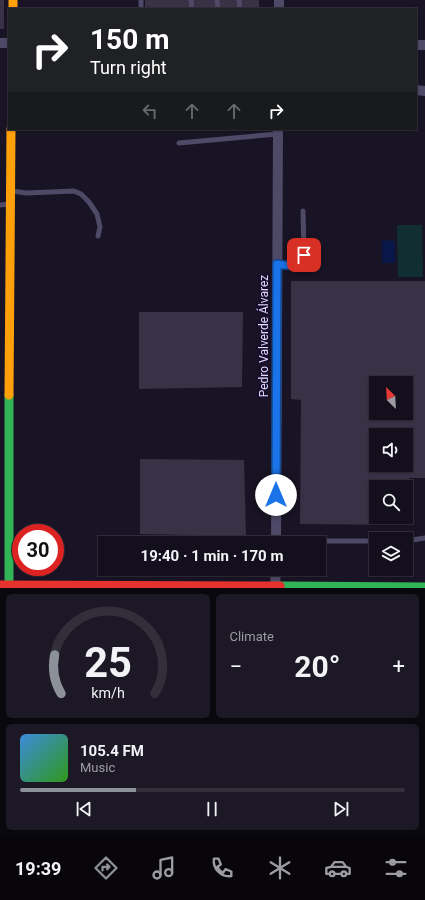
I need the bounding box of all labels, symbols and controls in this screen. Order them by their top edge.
text: 150 m [90,23,169,56]
icon: right [24,24,76,76]
text: Turn right [90,57,167,78]
icon: left [139,100,161,122]
icon: ahead [181,100,203,122]
icon: ahead [223,100,245,122]
icon: right [265,100,287,122]
pin [287,238,321,272]
icon: arrive [293,244,315,266]
street label: Pedro Valverde Álvarez [256,275,271,397]
north arrow [369,376,413,420]
map controls [369,376,413,576]
button: sound [369,428,413,472]
position arrow [255,474,297,516]
button: search [369,480,413,524]
speed limit sign: 30 [12,524,64,576]
button: layers [369,532,413,576]
text: 19:40 · 1 min · 170 m [141,547,283,565]
text: Climate [230,629,274,644]
text: 25 [84,638,132,687]
text: 20° [294,649,340,684]
text: − [230,654,242,679]
text: + [393,654,405,679]
text: km/h [91,685,125,701]
text: 105.4 FM [80,742,144,760]
text: Music [80,760,115,775]
icon: previous [73,798,95,820]
icon: pause [201,798,223,820]
icon: next [330,798,352,820]
icon: directions [92,854,120,882]
icon: music [150,854,178,882]
icon: phone [208,854,236,882]
icon: climate [266,854,294,882]
icon: car [324,854,352,882]
icon: filters [382,854,410,882]
text: 19:39 [15,858,61,879]

